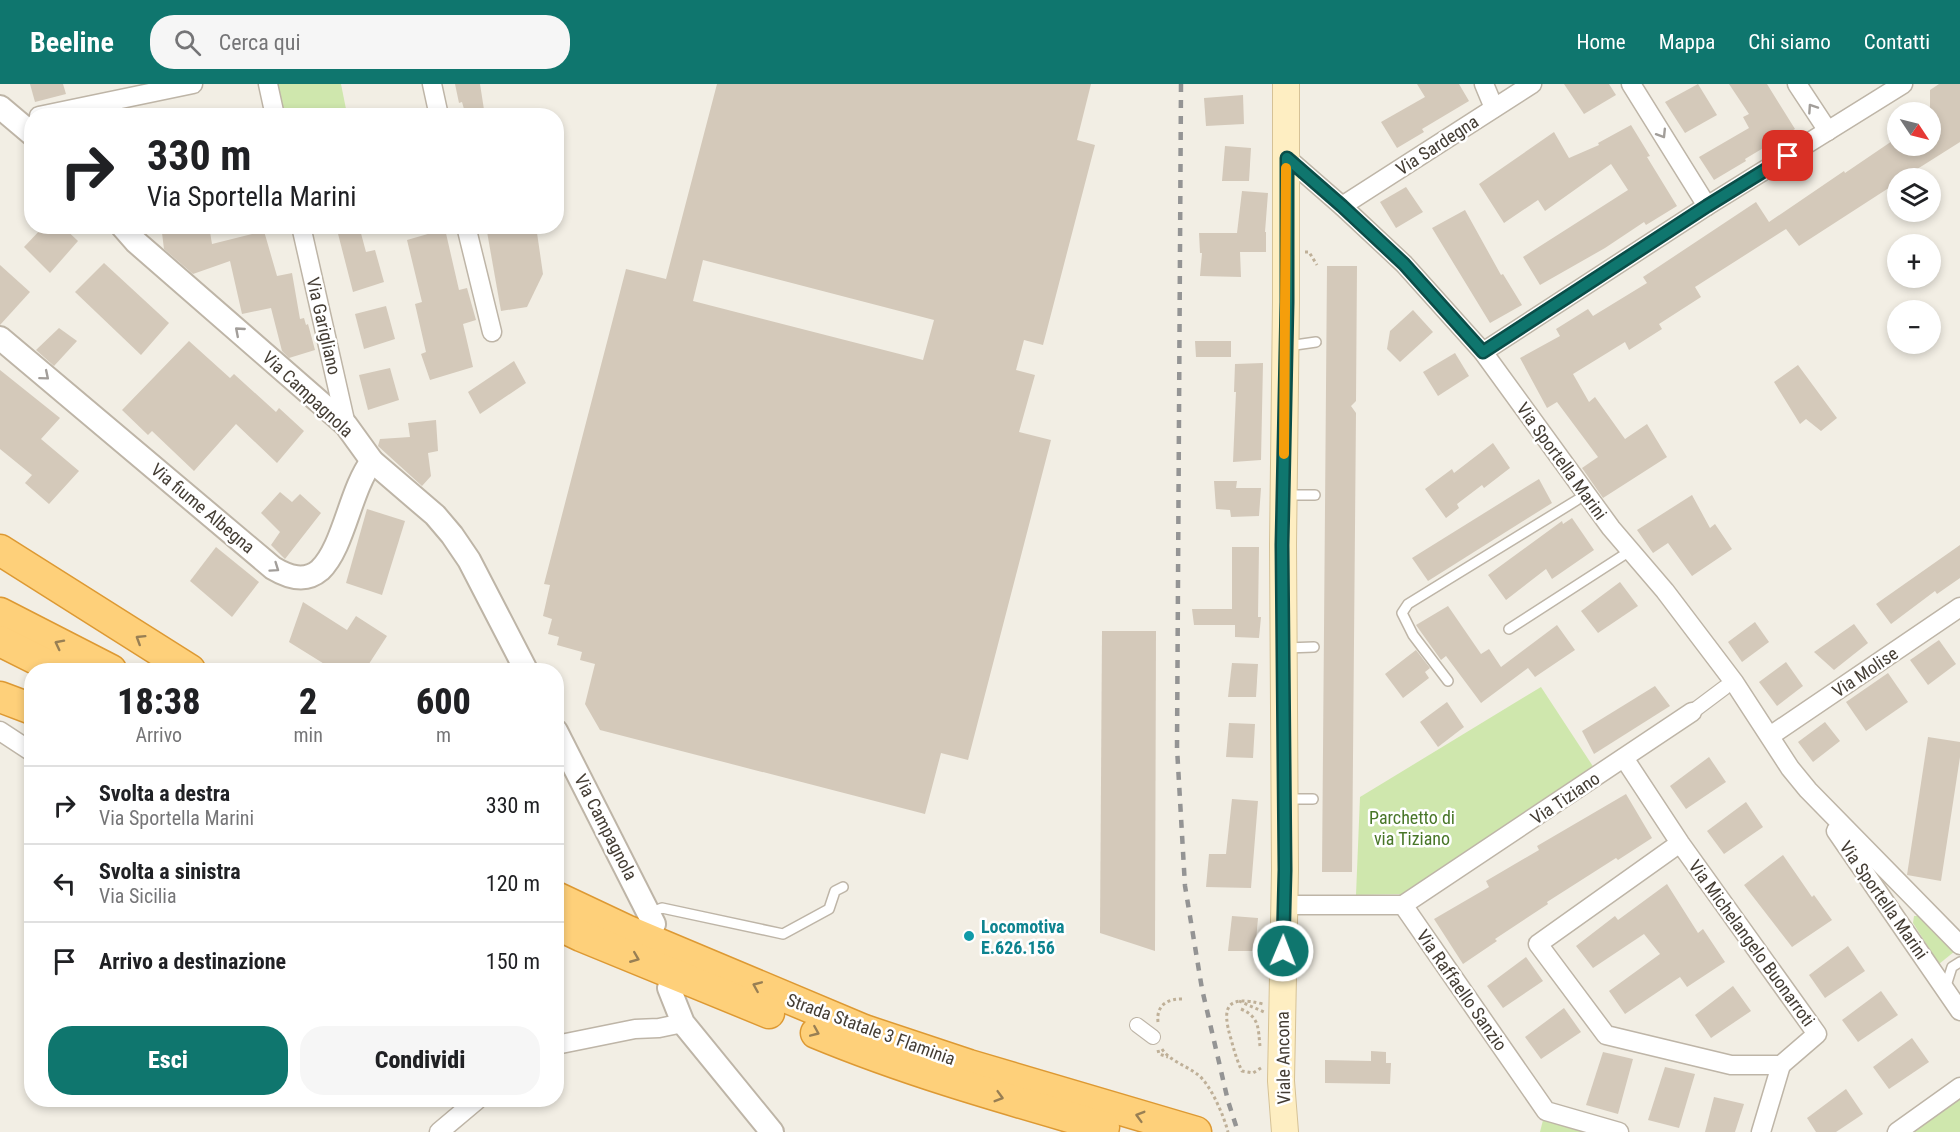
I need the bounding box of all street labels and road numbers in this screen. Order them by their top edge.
street label: Via Sardegna [1392,111,1482,179]
street label: Via Garigliano [303,275,345,377]
street label: Via Campagnola [258,347,358,441]
street label: Via Sportella Marini [1512,398,1612,524]
street label: Via fiume Albegna [147,459,259,557]
street label: Via Molise [1828,642,1902,702]
street label: Via Tiziano [1527,767,1603,829]
street label: Via Campagnola [570,770,642,884]
street label: Via Sportella Marini [1835,837,1933,963]
street label: Via Michelangelo Buonarroti [1685,856,1819,1030]
street label: Via Raffaello Sanzio [1412,925,1512,1055]
street label: Strada Statale 3 Flaminia [784,989,958,1069]
street label: Viale Ancona [1272,1011,1294,1105]

